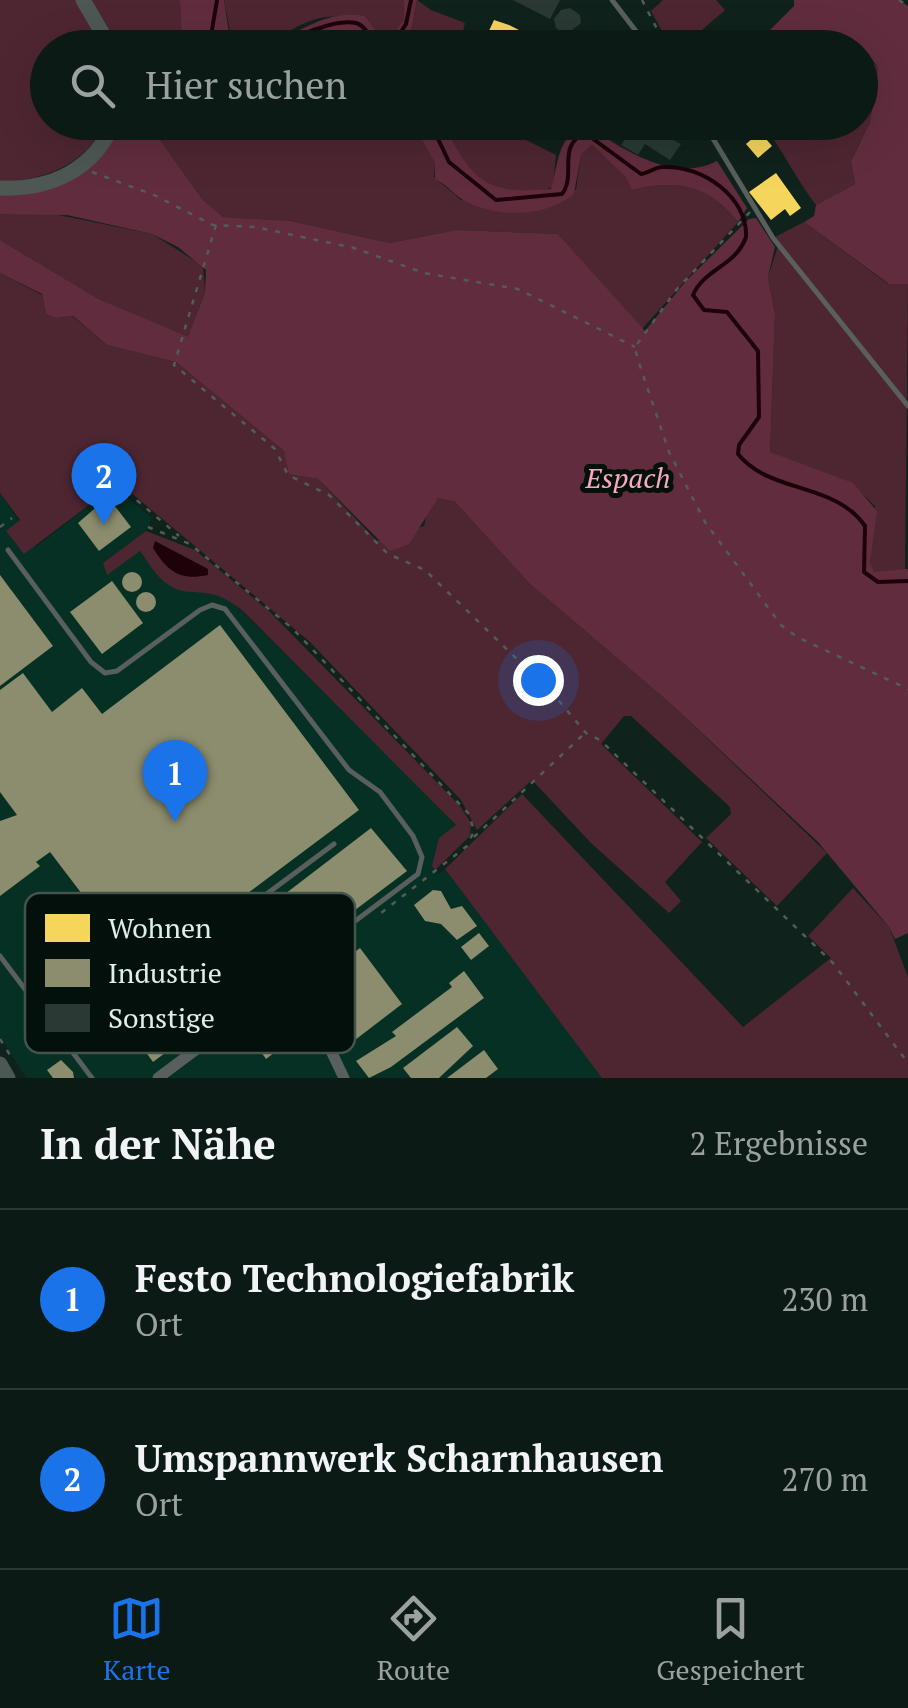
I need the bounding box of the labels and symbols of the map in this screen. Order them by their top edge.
pin: 2 [72,442,136,525]
park label: Espach [584,459,671,496]
your location [513,655,564,706]
pin: 1 [142,740,208,822]
legend [25,893,355,1053]
text: Wohnen [108,909,212,946]
text: Industrie [108,954,222,991]
text: Sonstige [108,999,215,1036]

